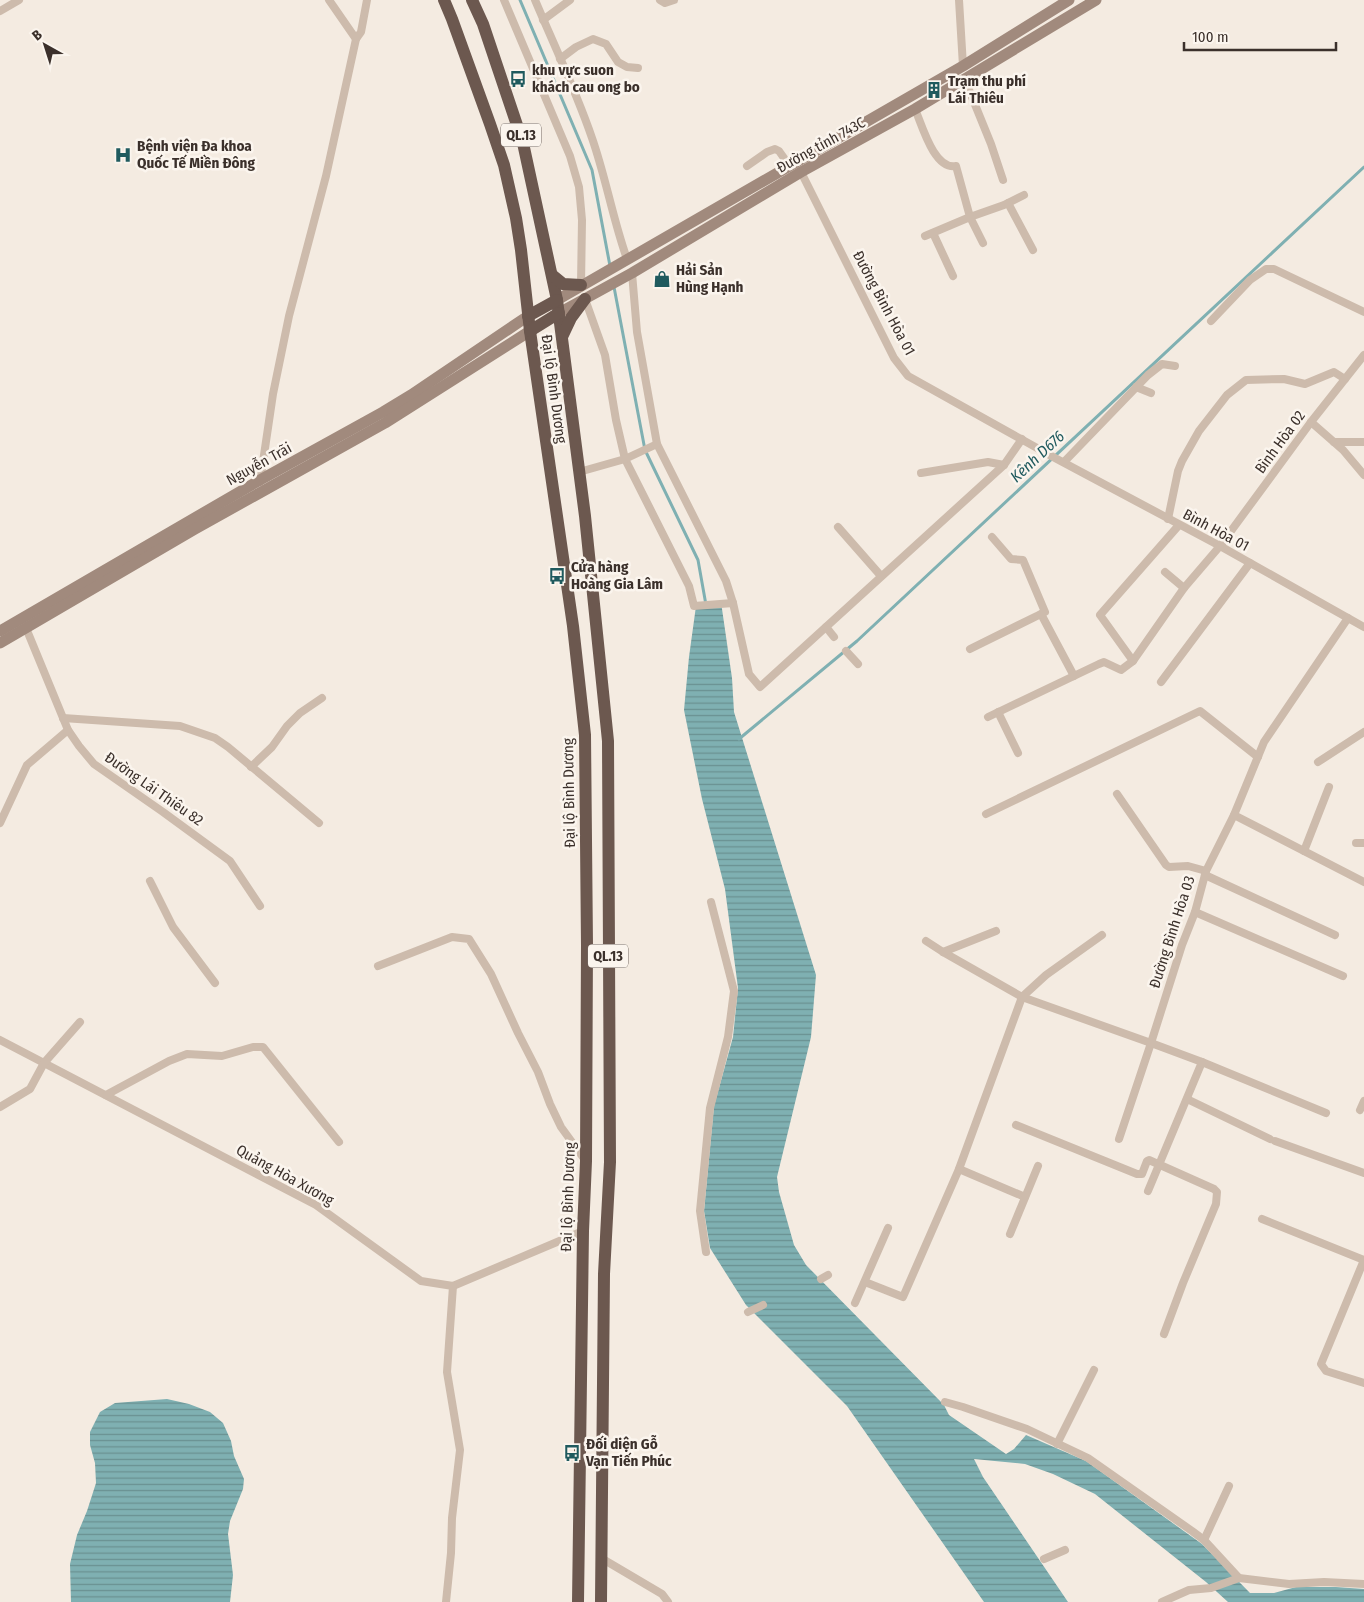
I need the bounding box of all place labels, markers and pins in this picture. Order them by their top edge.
place label: khu vực suon khách cau ong bo [532,61,640,96]
bus stop icon: khu vực suon khách cau ong bo [508,69,528,89]
place label: Trạm thu phí Lái Thiêu [948,72,1026,107]
building icon: Trạm thu phí Lái Thiêu [924,80,944,100]
place label: Bệnh viện Đa khoa Quốc Tế Miền Đông [137,137,255,172]
hospital icon: Bệnh viện Đa khoa Quốc Tế Miền Đông [113,145,133,165]
place label: Hải Sản Hùng Hạnh [676,261,744,296]
shop icon: Hải Sản Hùng Hạnh [652,269,672,289]
place label: Cửa hàng Hoàng Gia Lâm [571,558,663,593]
bus stop icon: Cửa hàng Hoàng Gia Lâm [547,566,567,586]
place label: Đối diện Gỗ Vạn Tiến Phúc [585,1434,672,1470]
bus stop icon: Đối diện Gỗ Vạn Tiến Phúc [562,1443,582,1463]

